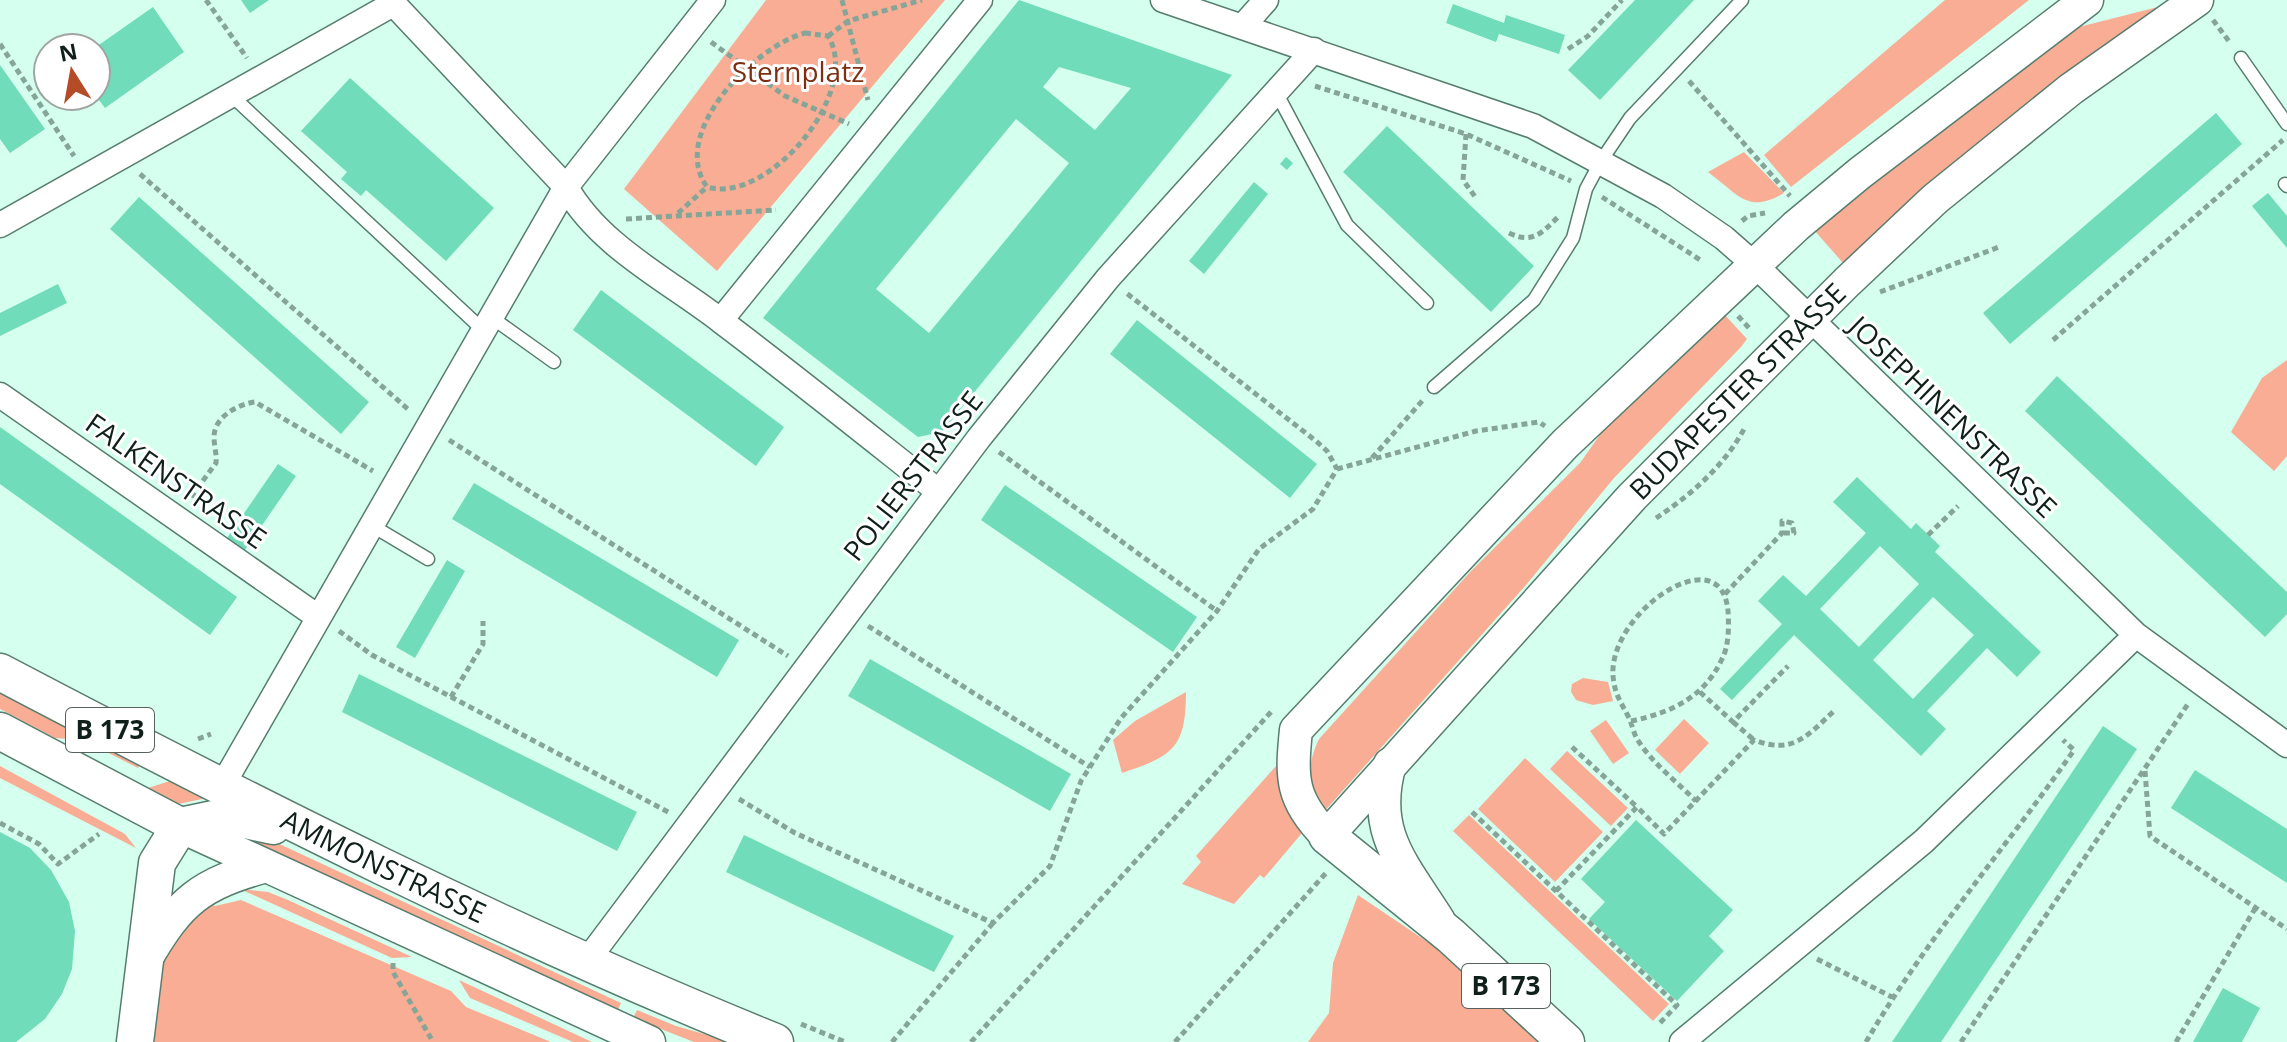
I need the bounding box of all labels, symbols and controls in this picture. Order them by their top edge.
north arrow [32,32,112,112]
text: N [56,35,80,68]
park label: Sternplatz [732,52,864,90]
street label: BUDAPESTER STRASSE [1620,274,1853,507]
street label: JOSEPHINENSTRASSE [1839,305,2066,526]
street label: POLIERSTRASSE [834,383,991,568]
street label: FALKENSTRASSE [79,404,275,557]
road number: B 173 [66,708,154,752]
street label: AMMONSTRASSE [275,800,492,931]
road number: B 173 [1462,964,1550,1008]

